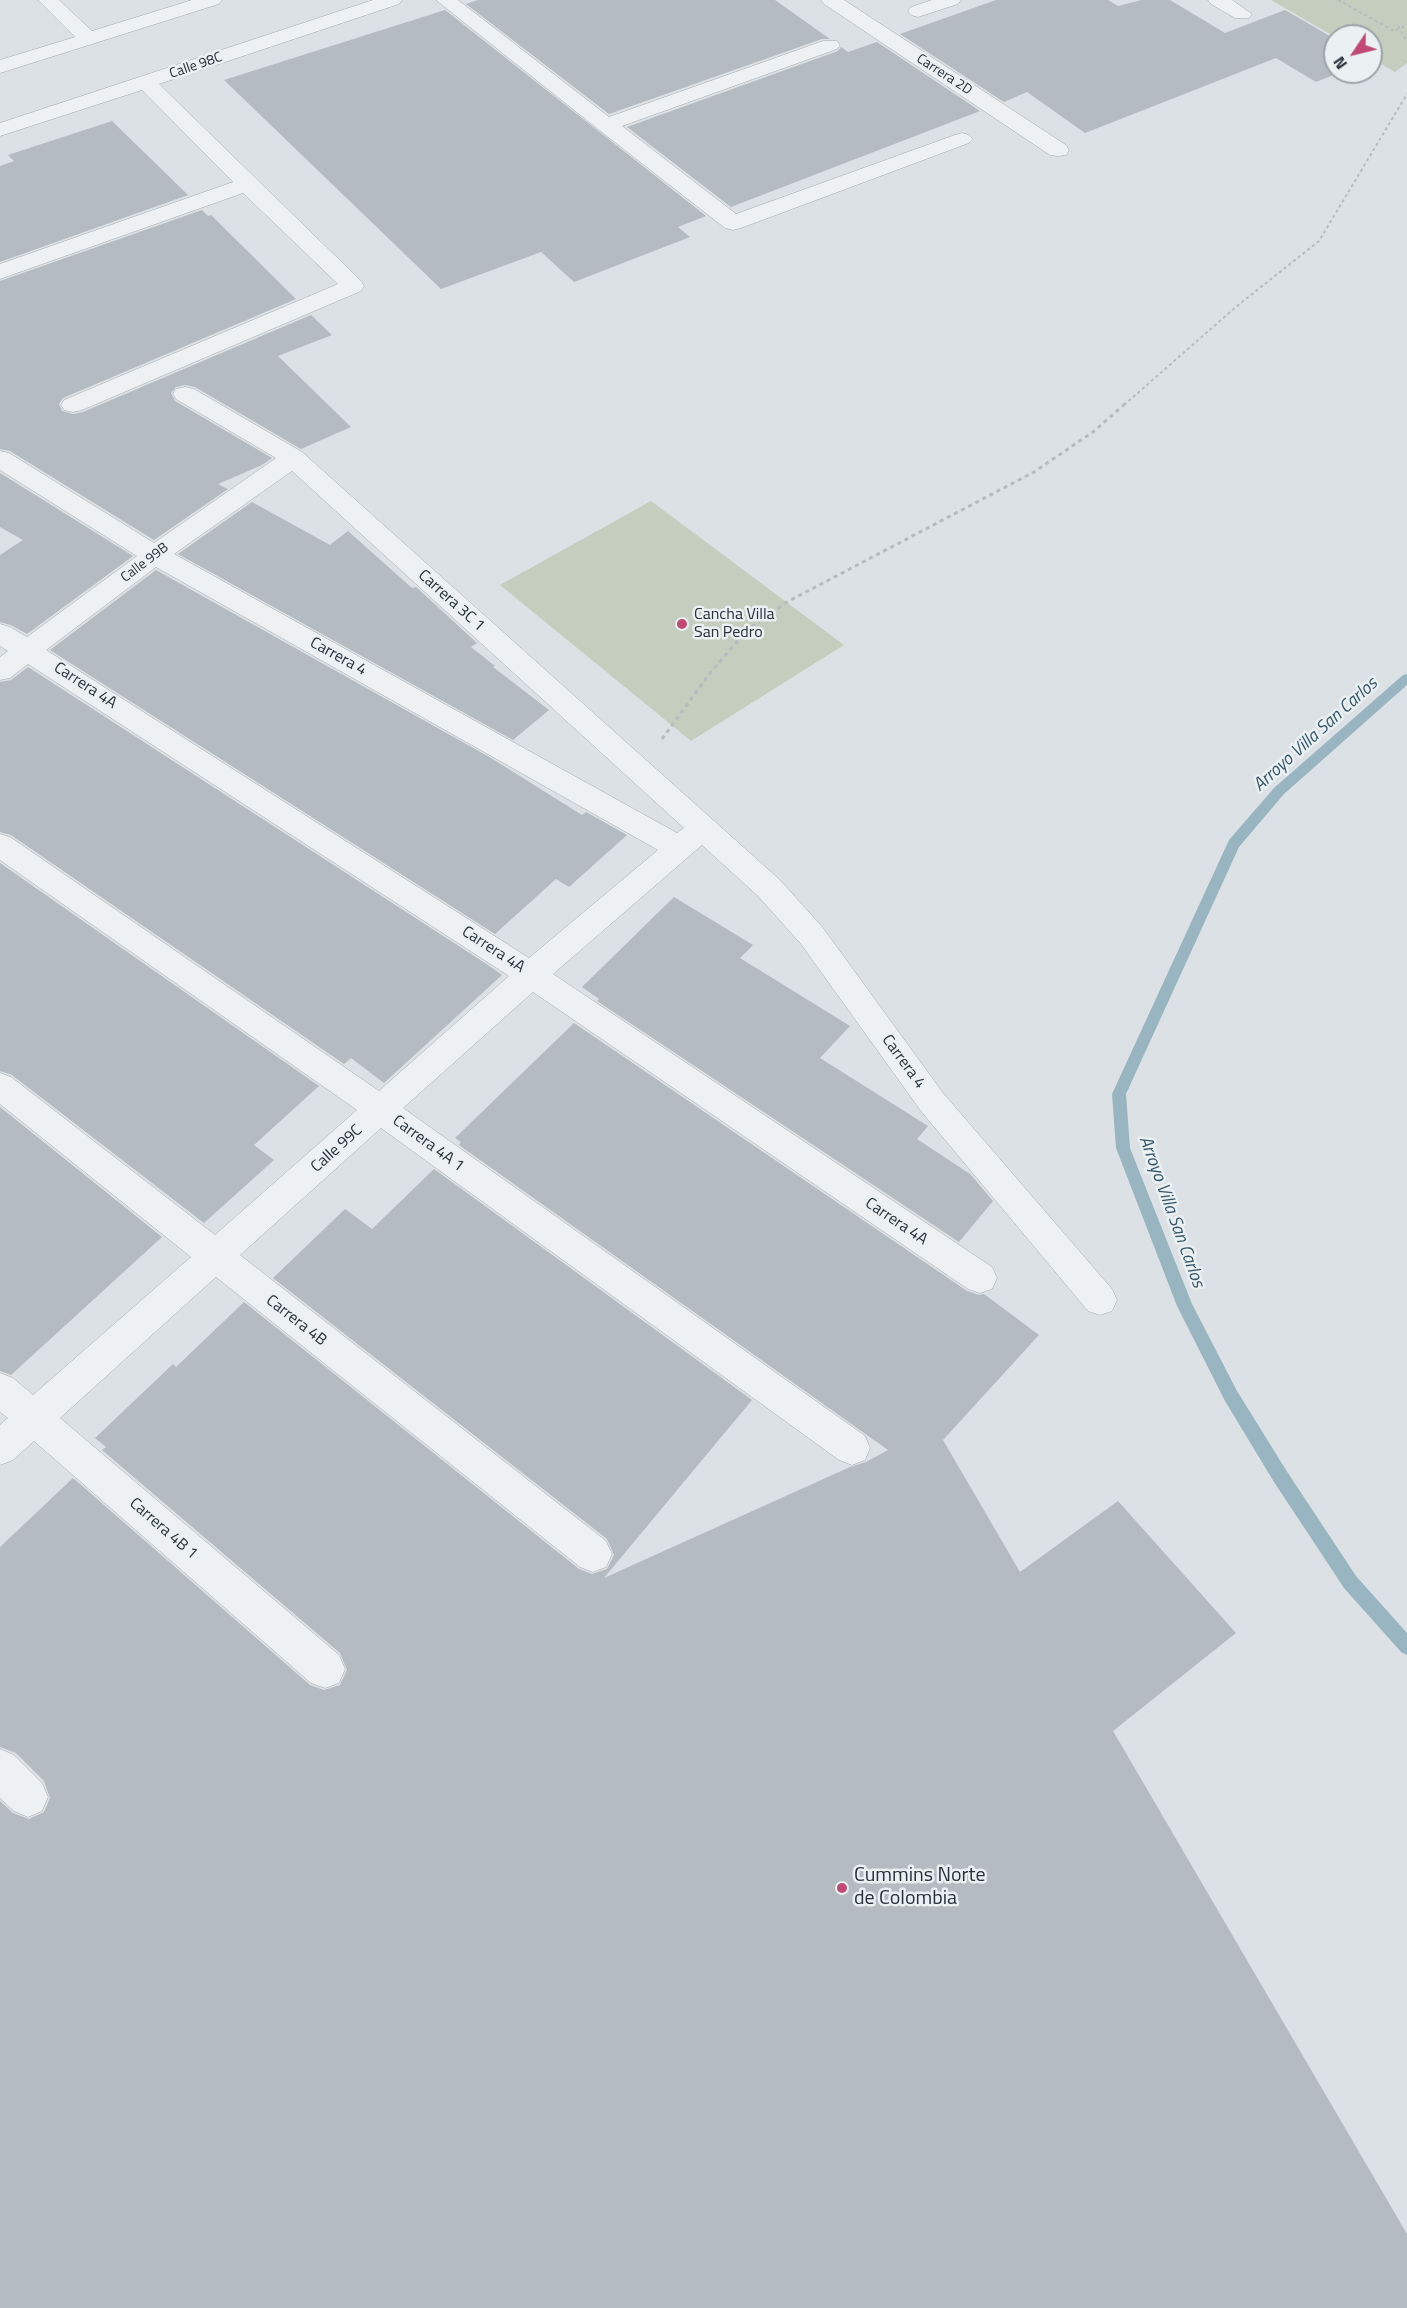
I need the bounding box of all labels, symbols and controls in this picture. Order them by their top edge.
north arrow [1323,24,1383,84]
street label: Calle 98C [167,49,225,83]
street label: Carrera 2D [913,51,975,99]
text: N [1327,52,1353,75]
street label: Calle 99B [118,540,172,586]
street label: Carrera 3C 1 [414,566,488,636]
place label: Cancha Villa San Pedro [694,605,775,643]
marker: Cancha Villa San Pedro [675,617,689,631]
street label: Carrera 4 [306,634,370,680]
street label: Carrera 4A [50,659,120,713]
water label: Arroyo Villa San Carlos [1249,674,1383,796]
street label: Carrera 4A [458,923,528,977]
street label: Carrera 4 [877,1031,929,1093]
street label: Carrera 4A 1 [388,1112,468,1176]
street label: Calle 99C [307,1121,367,1177]
water label: Arroyo Villa San Carlos [1134,1133,1208,1291]
street label: Carrera 4A [861,1194,931,1250]
street label: Carrera 4B [262,1291,330,1351]
street label: Carrera 4B 1 [125,1494,201,1564]
place label: Cummins Norte de Colombia [854,1864,986,1911]
marker: Cummins Norte de Colombia [835,1881,849,1895]

